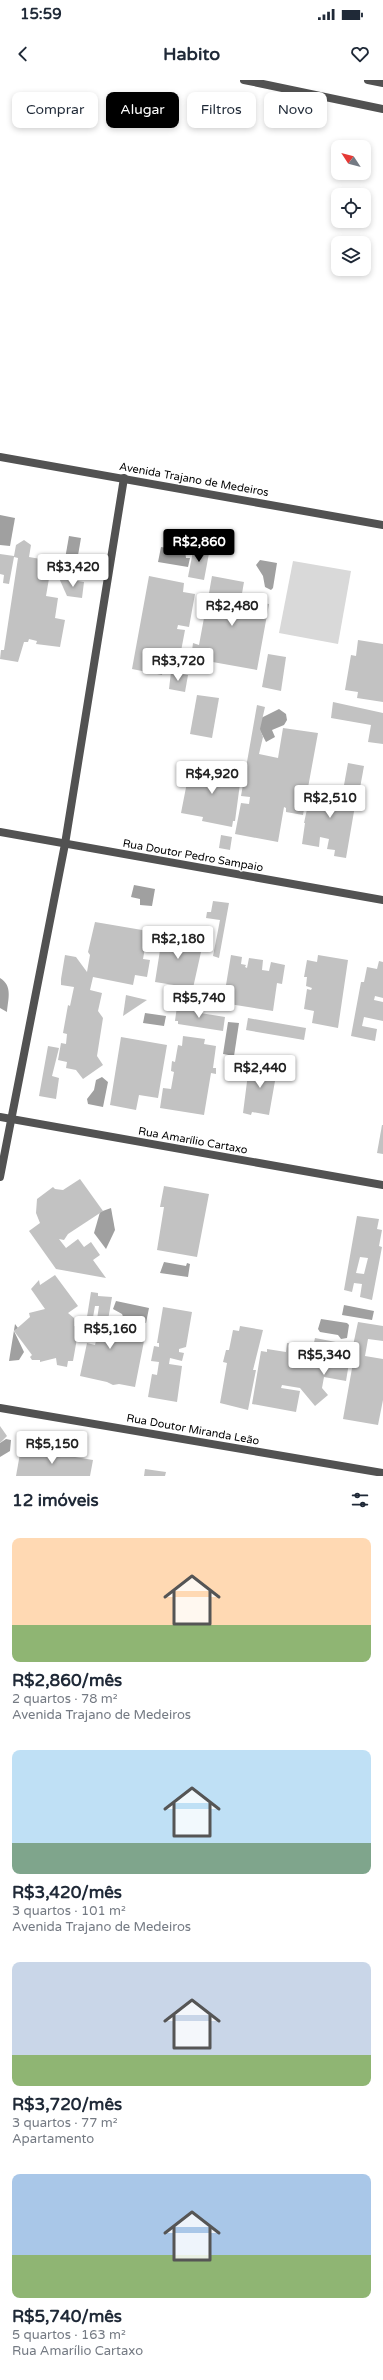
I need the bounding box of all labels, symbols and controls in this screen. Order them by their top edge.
text: 15:59 [20,5,62,23]
icon: back [12,43,34,65]
text: Habito [163,43,220,65]
icon: heart [349,43,371,65]
chip: Comprar [12,92,98,128]
chip: Alugar [106,92,179,128]
chip: Filtros [187,92,256,128]
chip: Novo [264,92,327,128]
north arrow [331,140,371,180]
map controls [331,140,371,276]
button: locate [331,188,371,228]
button: layers [331,236,371,276]
street label: Avenida Trajano de Medeiros [118,460,270,499]
pin: R$2,860 [162,529,236,563]
text: R$2,860 [172,534,226,550]
pin: R$3,420 [36,554,110,588]
text: R$3,420 [46,559,100,575]
pin: R$2,480 [195,593,269,627]
text: R$2,480 [205,598,259,614]
pin: R$3,720 [141,648,215,682]
text: R$3,720 [151,653,205,669]
pin: R$4,920 [175,761,249,795]
text: R$4,920 [185,766,239,782]
pin: R$2,510 [293,785,367,819]
text: R$2,510 [303,790,357,806]
street label: Rua Doutor Pedro Sampaio [122,837,265,874]
pin: R$2,180 [141,926,215,960]
text: R$2,180 [151,931,205,947]
pin: R$5,740 [162,985,236,1019]
text: R$5,740 [172,990,226,1006]
pin: R$2,440 [223,1055,297,1089]
text: R$2,440 [233,1060,287,1076]
street label: Rua Amarílio Cartaxo [137,1124,249,1157]
pin: R$5,160 [73,1316,147,1350]
text: R$5,160 [83,1321,137,1337]
pin: R$5,340 [287,1342,361,1376]
text: R$5,340 [297,1347,351,1363]
street label: Rua Doutor Miranda Leão [125,1411,261,1448]
pin: R$5,150 [15,1431,89,1465]
text: R$5,150 [25,1436,79,1452]
icon: filters [349,1489,371,1511]
text: 12 imóveis [12,1490,99,1511]
icon: home [156,1564,228,1636]
text: R$2,860/mês [12,1670,122,1691]
text: 2 quartos · 78 m² [12,1691,118,1707]
text: Avenida Trajano de Medeiros [12,1707,191,1723]
icon: home [156,1776,228,1848]
text: R$3,420/mês [12,1882,122,1903]
text: 3 quartos · 101 m² [12,1903,126,1919]
text: Avenida Trajano de Medeiros [12,1919,191,1935]
icon: home [156,1988,228,2060]
text: R$3,720/mês [12,2094,122,2115]
text: 3 quartos · 77 m² [12,2115,118,2131]
text: Apartamento [12,2131,94,2147]
icon: home [156,2200,228,2272]
text: R$5,740/mês [12,2306,122,2327]
text: 5 quartos · 163 m² [12,2327,126,2343]
text: Rua Amarílio Cartaxo [12,2343,143,2359]

